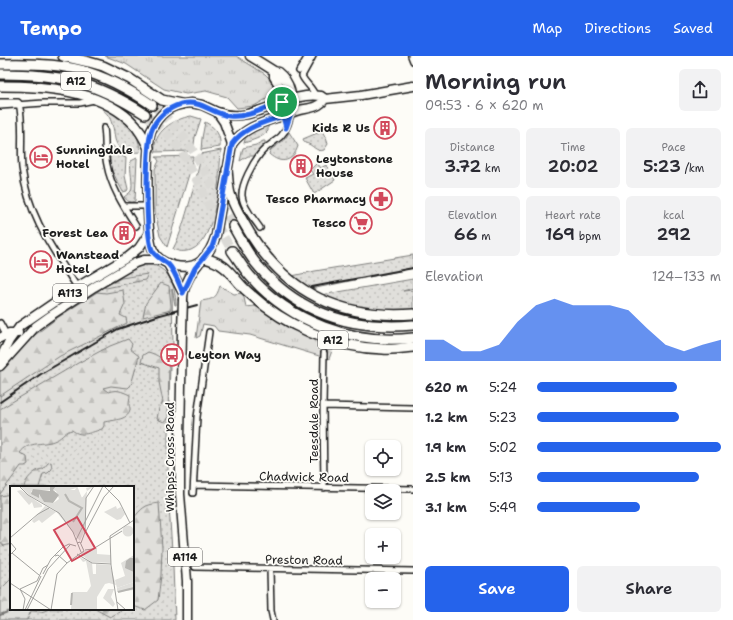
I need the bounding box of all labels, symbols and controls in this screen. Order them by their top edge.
text: Tempo [20,16,82,41]
text: Map [533,19,563,37]
text: Directions [585,19,651,37]
text: Saved [673,19,713,37]
text: Morning run [425,67,566,96]
button: share [679,69,721,111]
road number: A12 [61,72,91,90]
pin [265,85,299,119]
icon: arrive [271,91,293,113]
text: 09:53 · 6 × 620 m [425,97,544,114]
building icon: Kids R Us [372,115,398,141]
place label: Kids R Us [312,120,370,136]
text: Distance [450,140,495,155]
text: Time [560,140,586,155]
text: Pace [662,140,686,155]
place label: Sunningdale Hotel [56,142,133,172]
hotel icon: Sunningdale Hotel [28,144,54,170]
place label: Leytonstone House [316,151,393,181]
building icon: Leytonstone House [288,153,314,179]
text: 3.72 [444,155,481,177]
text: 20:02 [548,155,598,177]
text: 5:23 [643,155,681,177]
text: km [481,161,500,176]
text: /km [681,161,704,176]
pharmacy icon: Tesco Pharmacy [368,186,394,212]
place label: Tesco Pharmacy [266,191,366,207]
text: Elevation [448,208,497,223]
text: Heart rate [545,208,601,223]
text: kcal [663,208,684,223]
supermarket icon: Tesco [348,210,374,236]
place label: Tesco [312,215,346,231]
building icon: Forest Lea [111,220,137,246]
text: 66 [454,223,478,245]
text: 169 [545,223,575,245]
text: 292 [656,223,691,245]
place label: Forest Lea [42,225,109,241]
text: m [478,229,491,244]
text: bpm [575,229,601,244]
place label: Wanstead Hotel [56,247,119,277]
hotel icon: Wanstead Hotel [28,249,54,275]
text: Elevation [425,268,483,285]
text: 124–133 m [652,268,721,285]
road number: A113 [53,284,87,302]
road number: A12 [318,331,348,349]
bus stop icon: Leyton Way [159,342,185,368]
place label: Leyton Way [188,347,261,363]
street label: Teesdale Road [306,378,322,463]
text: 620 m [425,379,468,396]
text: 5:24 [489,379,517,396]
street label: Whipps Cross Road [162,401,178,512]
text: 1.2 km [425,409,468,426]
text: 5:23 [489,409,517,426]
text: 1.9 km [425,439,466,456]
text: 5:02 [489,439,517,456]
map controls [365,440,401,608]
button: locate [365,440,401,476]
street label: Chadwick Road [259,468,349,486]
text: 2.5 km [425,469,471,486]
text: 5:13 [489,469,513,486]
button: layers [365,484,401,520]
inset map [10,486,134,610]
text: 3.1 km [425,499,467,516]
text: 5:49 [489,499,517,516]
button: + [365,528,401,564]
road number: A114 [168,548,202,566]
street label: Preston Road [265,551,343,569]
button: Save [425,566,569,612]
button: Share [577,566,721,612]
button: − [365,572,401,608]

